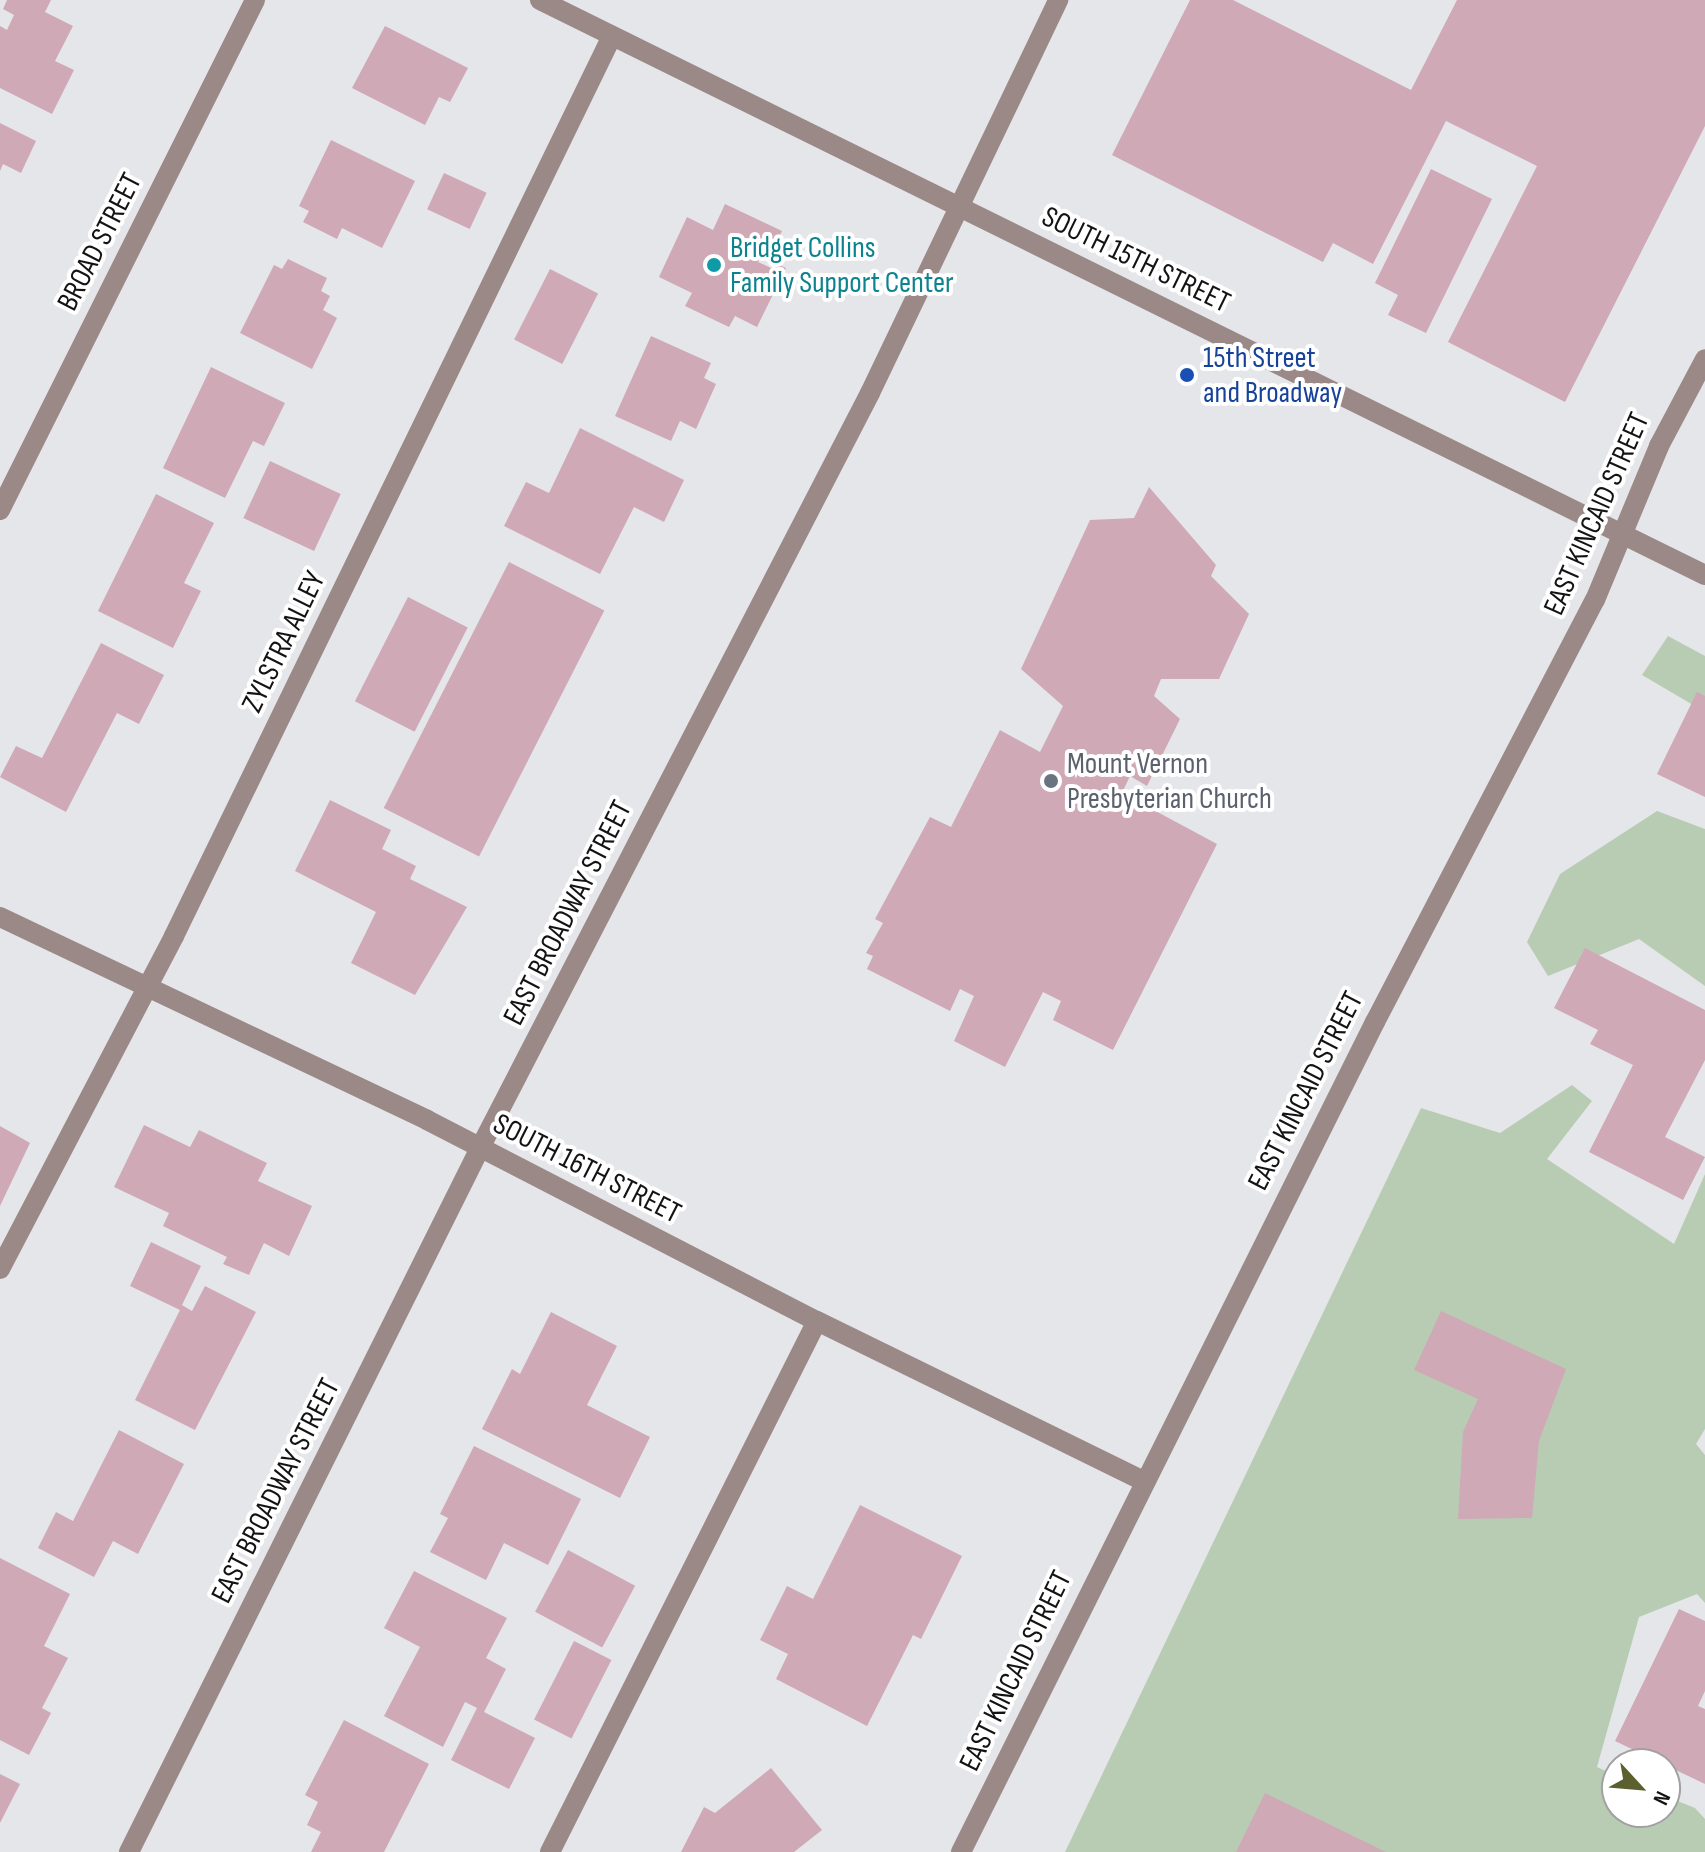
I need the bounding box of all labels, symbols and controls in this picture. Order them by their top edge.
street label: BROAD STREET [50,167,150,317]
street label: SOUTH 15TH STREET [1036,199,1236,321]
place label: Bridget Collins Family Support Center [730,230,954,300]
marker: Bridget Collins Family Support Center [705,256,723,274]
place label: 15th Street and Broadway [1203,340,1342,410]
marker: 15th Street and Broadway [1178,366,1196,384]
street label: EAST KINCAID STREET [1536,407,1658,621]
street label: ZYLSTRA ALLEY [234,566,334,718]
place label: Mount Vernon Presbyterian Church [1067,746,1272,816]
marker: Mount Vernon Presbyterian Church [1042,772,1060,790]
street label: EAST BROADWAY STREET [496,795,640,1031]
street label: EAST KINCAID STREET [1240,986,1372,1196]
street label: SOUTH 16TH STREET [487,1106,687,1232]
street label: EAST BROADWAY STREET [204,1373,348,1609]
street label: EAST KINCAID STREET [952,1565,1080,1777]
north arrow [1601,1748,1681,1828]
text: N [1647,1787,1676,1809]

